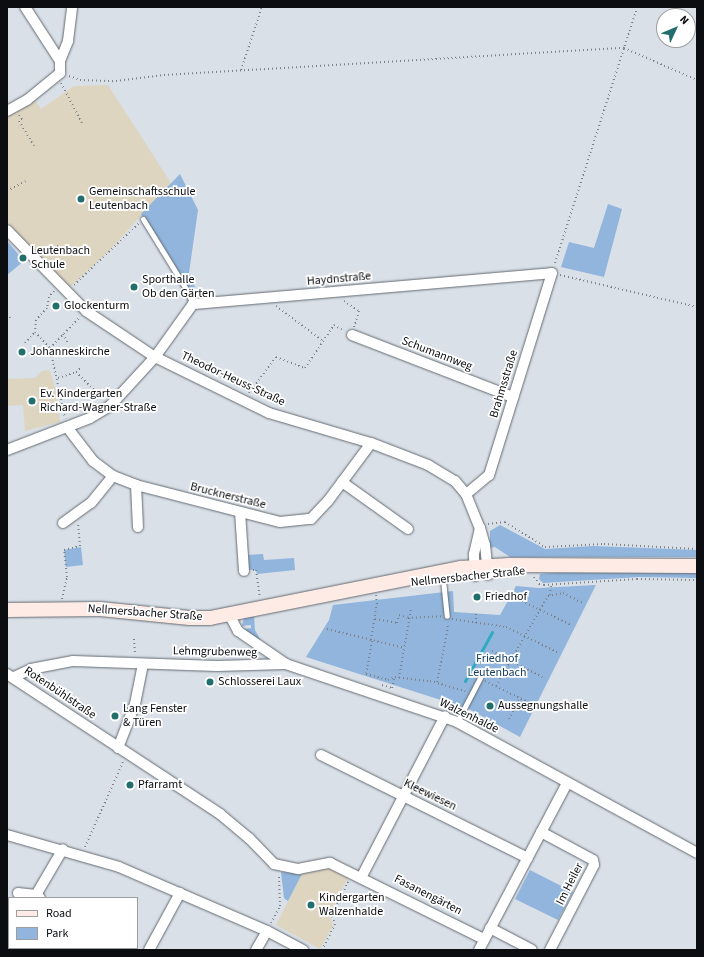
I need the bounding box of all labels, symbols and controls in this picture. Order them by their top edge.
north arrow [656,8,696,48]
text: N [676,12,692,28]
place label: Gemeinschaftsschule Leutenbach [89,185,195,213]
marker: Gemeinschaftsschule Leutenbach [76,194,86,204]
place label: Leutenbach Schule [31,244,90,272]
marker: Leutenbach Schule [18,253,28,263]
street label: Haydnstraße [306,269,372,289]
place label: Sporthalle Ob den Gärten [142,273,215,301]
marker: Sporthalle Ob den Gärten [129,282,139,292]
place label: Glockenturm [64,299,129,313]
marker: Glockenturm [51,301,61,311]
street label: Schumannweg [400,334,474,374]
place label: Johanneskirche [30,345,110,359]
marker: Johanneskirche [17,347,27,357]
street label: Brahmsstraße [487,348,521,420]
street label: Theodor-Heuss-Straße [179,349,287,409]
place label: Ev. Kindergarten Richard-Wagner-Straße [40,387,156,415]
marker: Ev. Kindergarten Richard-Wagner-Straße [27,396,37,406]
street label: Brucknerstraße [189,480,267,512]
street label: Nellmersbacher Straße [410,564,526,590]
place label: Friedhof [485,590,527,604]
marker: Friedhof [472,592,482,602]
street label: Nellmersbacher Straße [87,602,203,624]
street label: Lehmgrubenweg [173,644,257,660]
park label: Friedhof Leutenbach [467,652,527,680]
street label: Rotenbühlstraße [21,664,99,722]
place label: Schlosserei Laux [218,675,301,689]
marker: Schlosserei Laux [205,677,215,687]
street label: Walzenhalde [437,695,501,737]
place label: Aussegnungshalle [498,699,588,713]
marker: Aussegnungshalle [485,701,495,711]
place label: Lang Fenster & Türen [123,702,187,730]
marker: Lang Fenster & Türen [110,711,120,721]
street label: Kleewiesen [401,776,459,814]
place label: Pfarramt [138,778,182,792]
marker: Pfarramt [125,780,135,790]
street label: Im Heiler [553,861,587,907]
street label: Fasanengärten [392,872,464,918]
place label: Kindergarten Walzenhalde [319,891,385,919]
legend [8,897,138,949]
marker: Kindergarten Walzenhalde [306,900,316,910]
text: Road [46,905,72,922]
text: Park [46,925,68,942]

